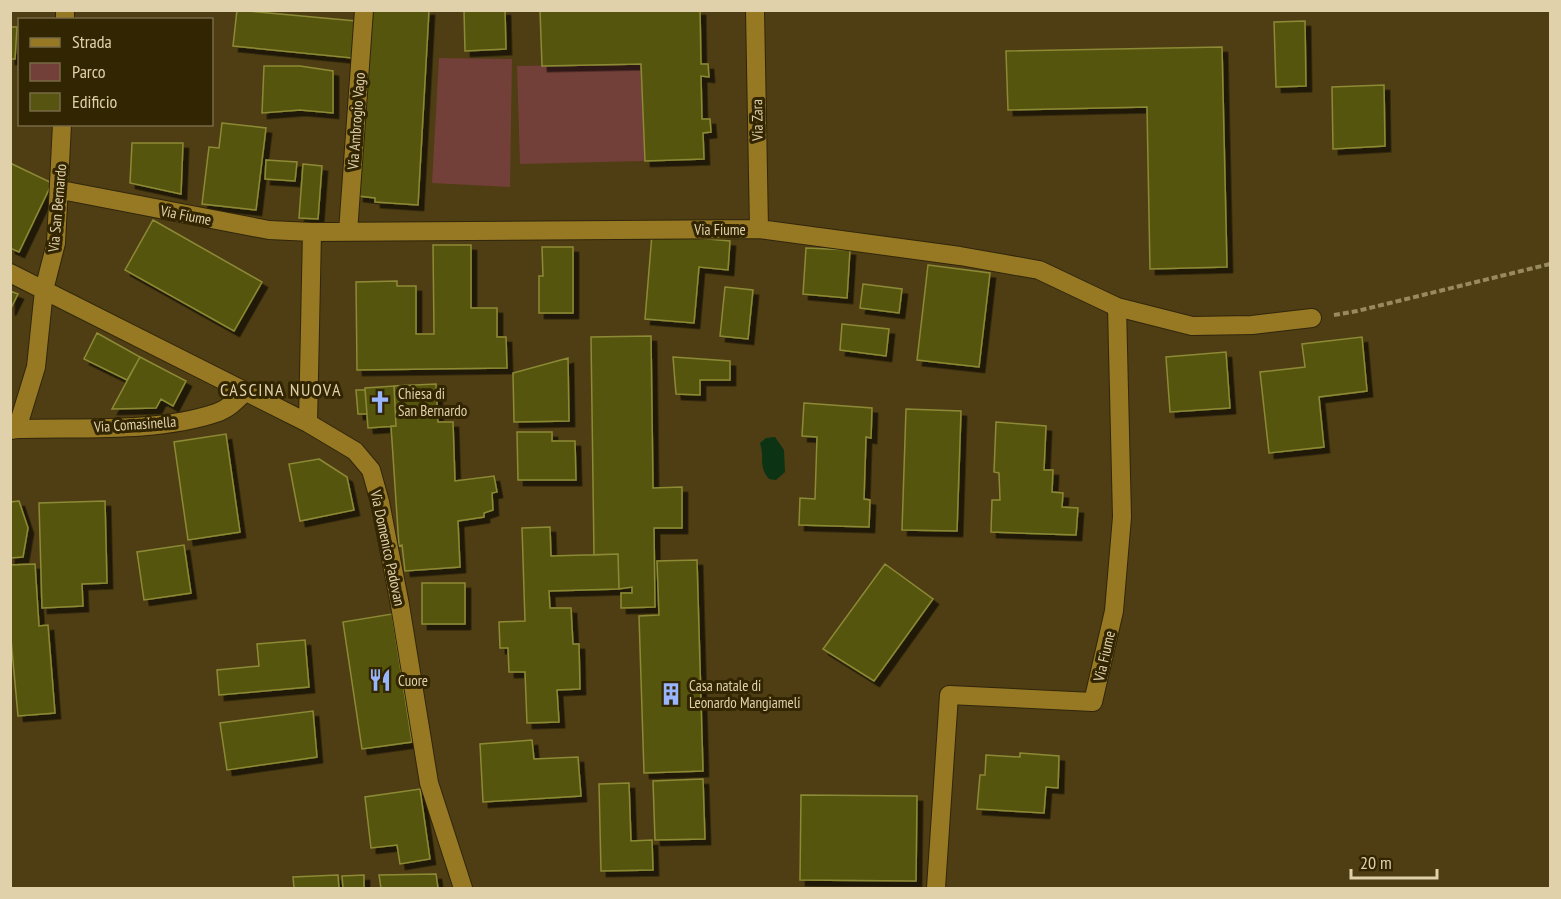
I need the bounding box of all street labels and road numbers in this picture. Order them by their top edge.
street label: Via Ambrogio Vago [343,72,369,171]
street label: Via Zara [747,99,767,142]
street label: Via San Bernardo [44,163,70,254]
street label: Via Fiume [158,201,213,229]
street label: Via Fiume [693,220,746,239]
street label: Via Comasinella [92,412,177,436]
street label: Via Domenico Padovan [366,487,410,608]
street label: Via Fiume [1089,629,1119,684]

